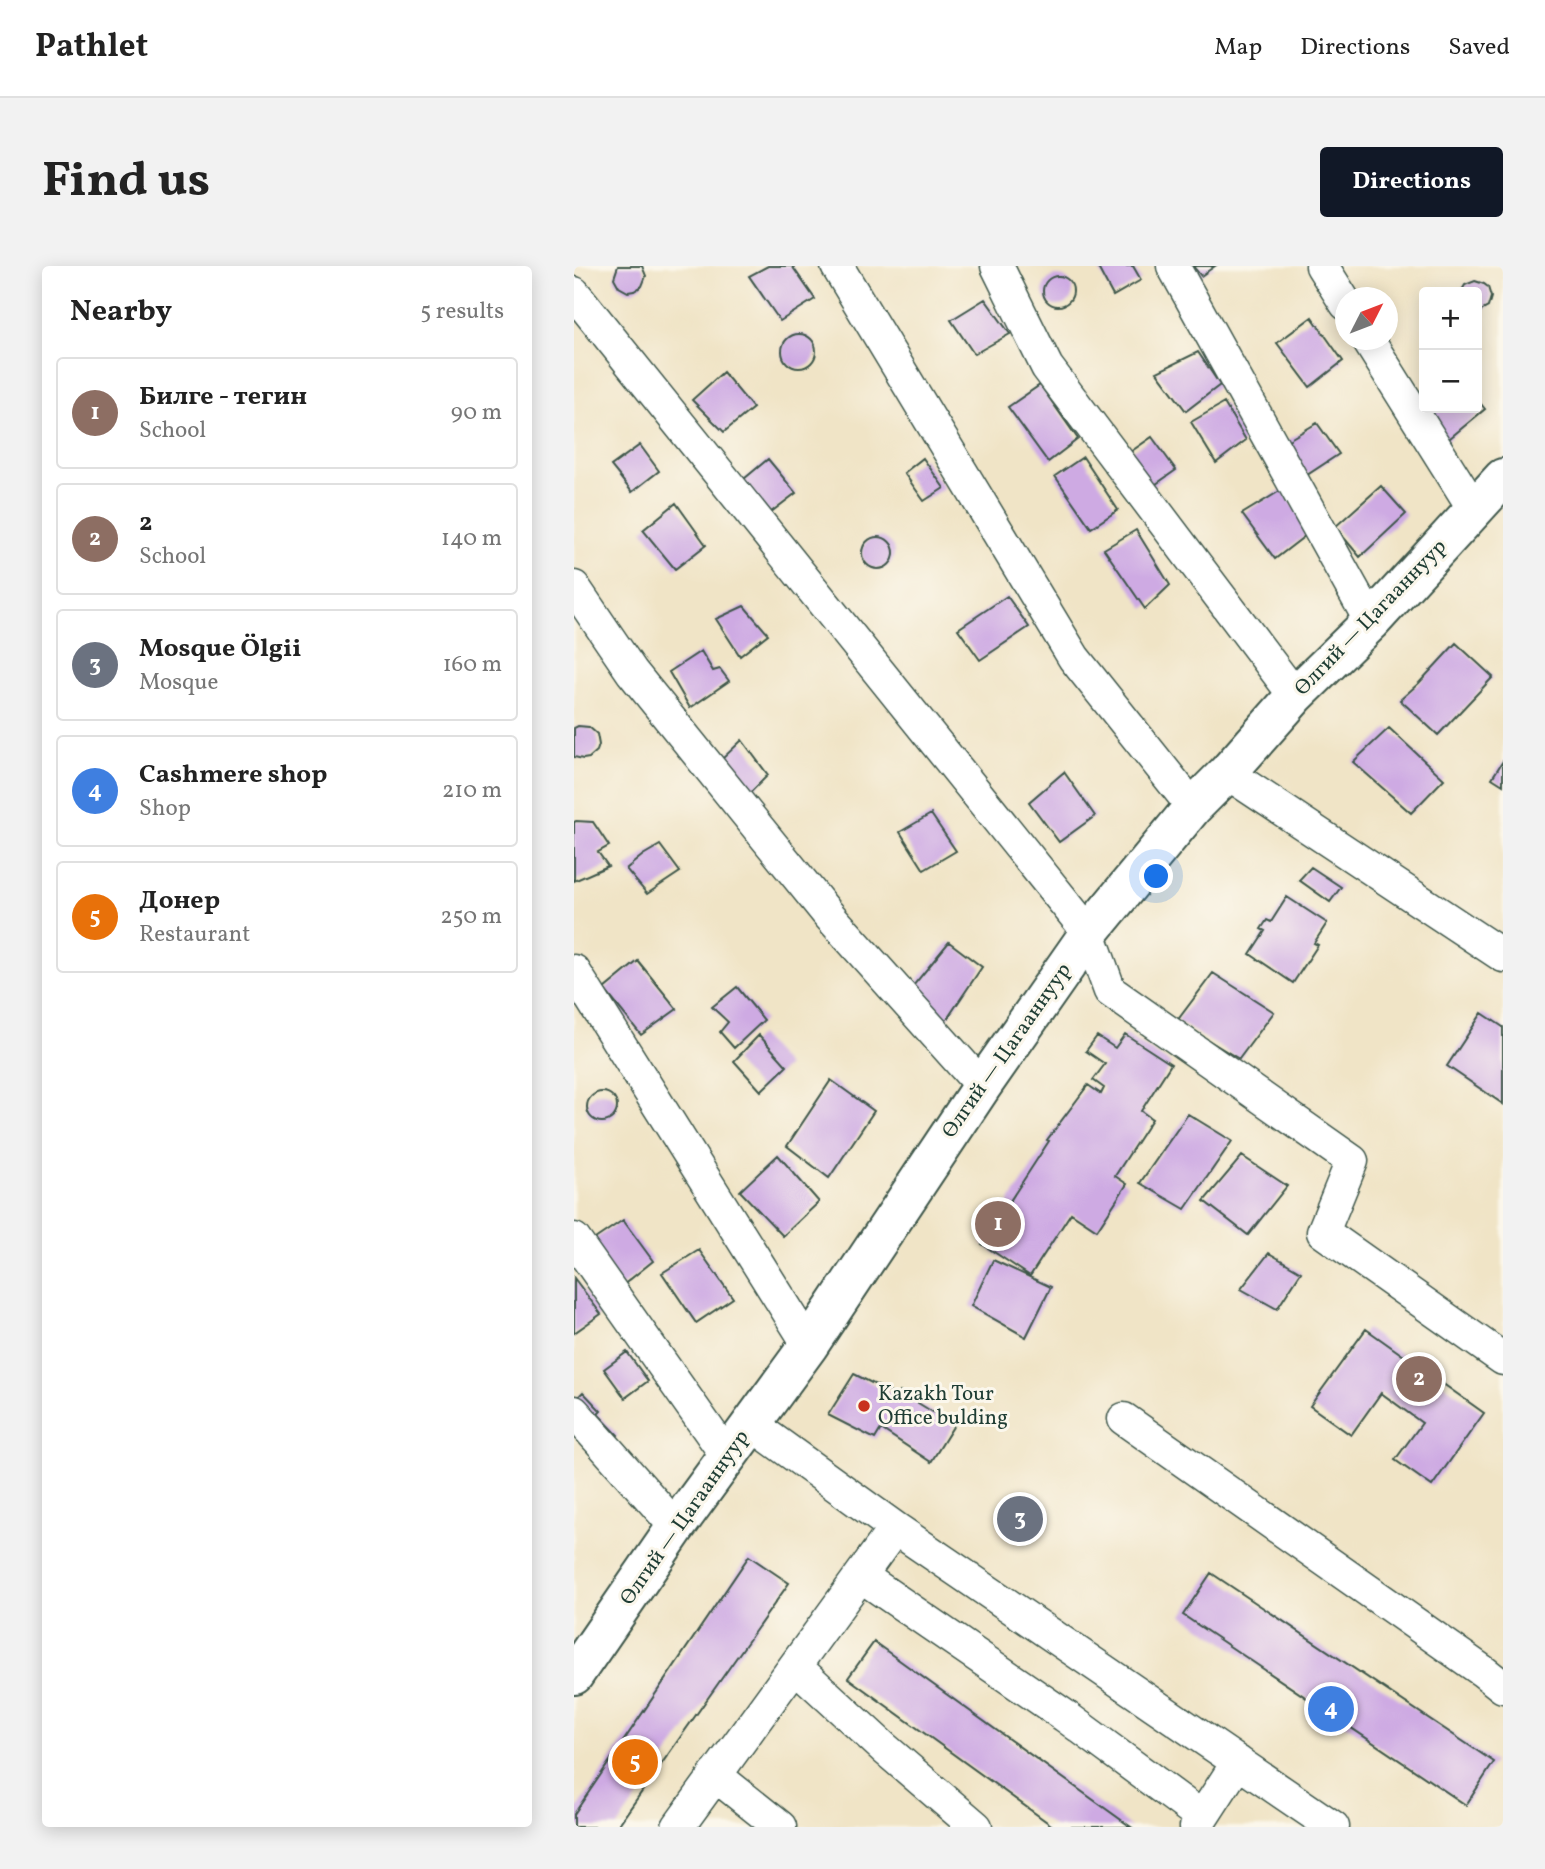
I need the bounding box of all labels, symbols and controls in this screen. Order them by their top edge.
text: Pathlet [35,25,148,71]
text: Map [1214,31,1262,65]
text: Directions [1300,31,1410,65]
text: Saved [1448,31,1510,65]
button: Directions [1320,147,1503,217]
text: Find us [42,148,210,217]
north arrow [1335,287,1398,350]
map controls [1419,287,1482,413]
button: + [1419,287,1482,350]
text: Nearby [70,291,172,333]
text: 5 results [420,296,504,328]
button: − [1419,350,1482,413]
text: Билге - тегин [139,379,307,415]
text: 1 [90,397,100,429]
text: 90 m [451,397,502,429]
text: School [139,415,206,447]
text: 2 [139,505,153,541]
text: 2 [89,523,101,555]
text: 140 m [441,523,502,555]
street label: Өлгий — Цагааннуур [1288,533,1454,703]
text: School [139,541,206,573]
text: Mosque Ölgii [139,631,301,667]
text: 3 [89,649,101,681]
text: 160 m [443,649,502,681]
text: Mosque [139,667,218,699]
text: Cashmere shop [139,757,327,793]
text: 4 [88,775,102,807]
text: 210 m [442,775,502,807]
text: Shop [139,793,191,825]
your location [1139,859,1173,893]
text: Донер [139,883,220,919]
text: 5 [89,901,101,933]
text: 250 m [440,901,502,933]
text: Restaurant [139,919,250,951]
street label: Өлгий — Цагааннуур [936,958,1078,1144]
pin: 1 [975,1198,1021,1250]
pin: 2 [1396,1353,1442,1405]
place label: Kazakh Tour Office bulding [878,1380,1008,1433]
marker: Kazakh Tour Office bulding [856,1398,872,1414]
street label: Өлгий — Цагааннуур [614,1425,756,1611]
pin: 3 [997,1493,1043,1545]
pin: 4 [1308,1683,1354,1735]
pin: 5 [612,1736,658,1788]

